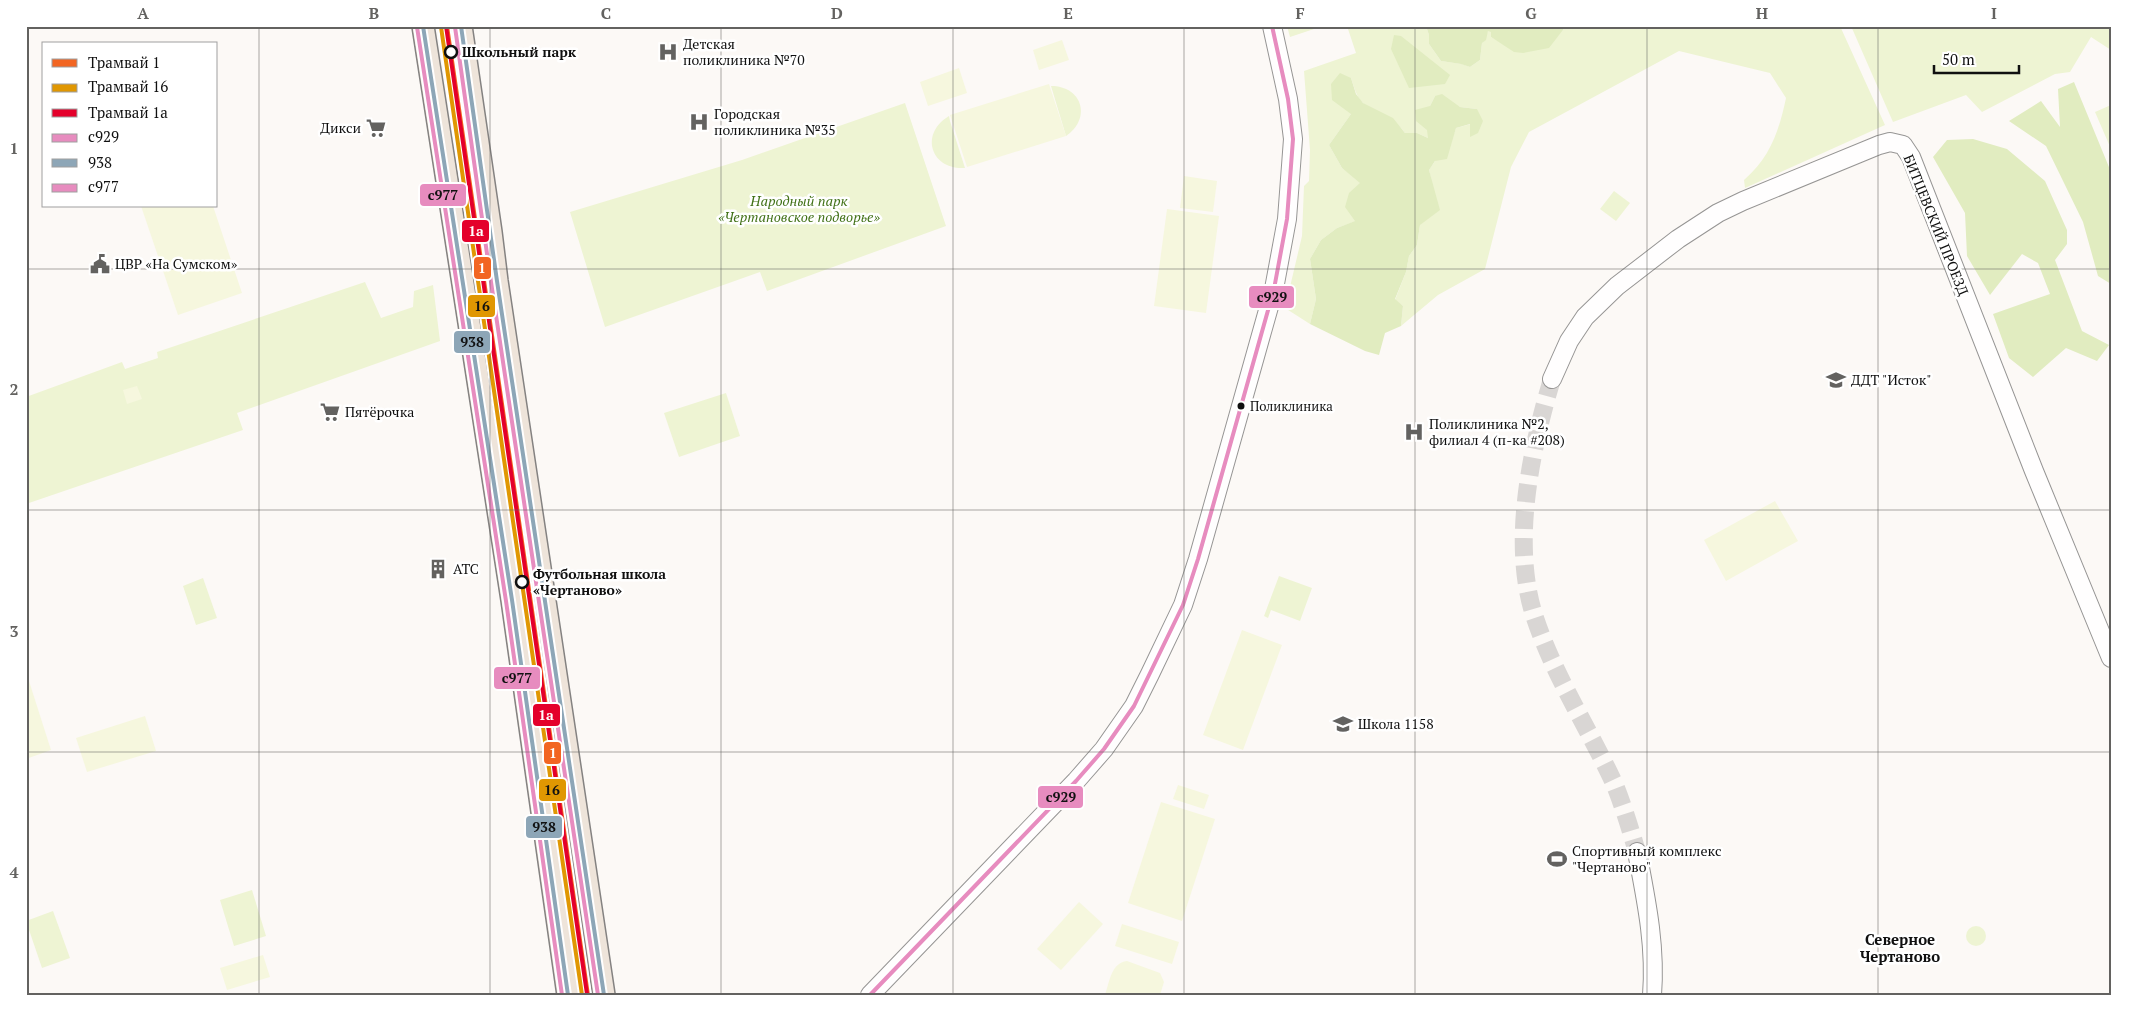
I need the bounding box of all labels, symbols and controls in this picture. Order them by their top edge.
text: A [137,2,149,24]
text: B [369,2,379,24]
text: C [601,2,611,24]
text: D [831,2,843,24]
text: E [1063,2,1073,24]
text: F [1295,2,1305,24]
text: G [1525,2,1537,24]
text: H [1756,2,1768,24]
text: I [1991,2,1997,24]
place label: Детская поликлиника №70 [683,34,805,69]
hospital icon: Детская поликлиника №70 [657,41,679,63]
legend [42,42,218,208]
place label: Школьный парк [462,42,577,61]
scale bar [1934,42,2020,74]
marker: Школьный парк [444,45,458,59]
text: 50 m [1942,49,1975,69]
text: Трамвай 1 [88,52,160,72]
text: Трамвай 16 [88,76,168,96]
text: Трамвай 1а [88,102,168,122]
place label: Городская поликлиника №35 [714,104,836,139]
hospital icon: Городская поликлиника №35 [688,111,710,133]
supermarket icon: Дикси [365,117,387,139]
place label: Дикси [320,118,361,137]
text: с929 [88,126,119,146]
text: 1 [9,137,19,159]
street label: БИТЦЕВСКИЙ ПРОЕЗД [1899,151,1974,299]
text: 938 [88,152,112,172]
text: с977 [88,176,119,196]
line badge: с977 [419,183,467,207]
text: с977 [428,185,458,204]
park label: Народный парк «Чертановское подворье» [718,191,880,226]
line badge: 1а [461,219,490,243]
text: 1а [468,221,484,240]
public building icon: ЦВР «На Сумском» [89,253,111,275]
place label: ЦВР «На Сумском» [115,254,238,273]
line badge: 1 [473,256,492,280]
text: 1 [478,258,486,277]
line badge: с929 [1248,285,1295,309]
text: с929 [1257,287,1287,306]
line badge: 16 [467,294,496,318]
text: 16 [474,296,490,315]
line badge: 938 [453,330,491,354]
text: 938 [460,332,484,351]
school or university icon: ДДТ "Исток" [1825,369,1847,391]
place label: ДДТ "Исток" [1851,370,1932,389]
text: 2 [9,378,19,400]
place label: Поликлиника [1250,397,1333,415]
supermarket icon: Пятёрочка [319,401,341,423]
marker: Поликлиника [1236,401,1246,411]
place label: Пятёрочка [345,402,414,421]
place label: Поликлиника №2, филиал 4 (п-ка #208) [1429,414,1565,449]
hospital icon: Поликлиника №2, филиал 4 (п-ка #208) [1403,421,1425,443]
building icon: АТС [427,558,449,580]
place label: АТС [453,559,479,578]
place label: Футбольная школа «Чертаново» [533,564,666,599]
marker: Футбольная школа «Чертаново» [515,575,529,589]
text: 3 [9,620,19,642]
line badge: с977 [493,666,541,690]
text: с977 [502,668,532,687]
line badge: 1а [532,703,561,727]
text: 1а [538,705,554,724]
school or university icon: Школа 1158 [1332,713,1354,735]
place label: Школа 1158 [1358,714,1434,733]
line badge: 1 [543,741,562,765]
text: 1 [549,743,557,762]
line badge: 16 [538,778,567,802]
text: 16 [544,780,560,799]
line badge: с929 [1037,785,1084,809]
text: с929 [1046,787,1076,806]
line badge: 938 [525,815,563,839]
text: 938 [532,817,556,836]
place label: Спортивный комплекс "Чертаново" [1572,841,1721,876]
sports icon: Спортивный комплекс "Чертаново" [1546,848,1568,870]
text: 4 [9,861,19,883]
district label: Северное Чертаново [1860,929,1940,966]

